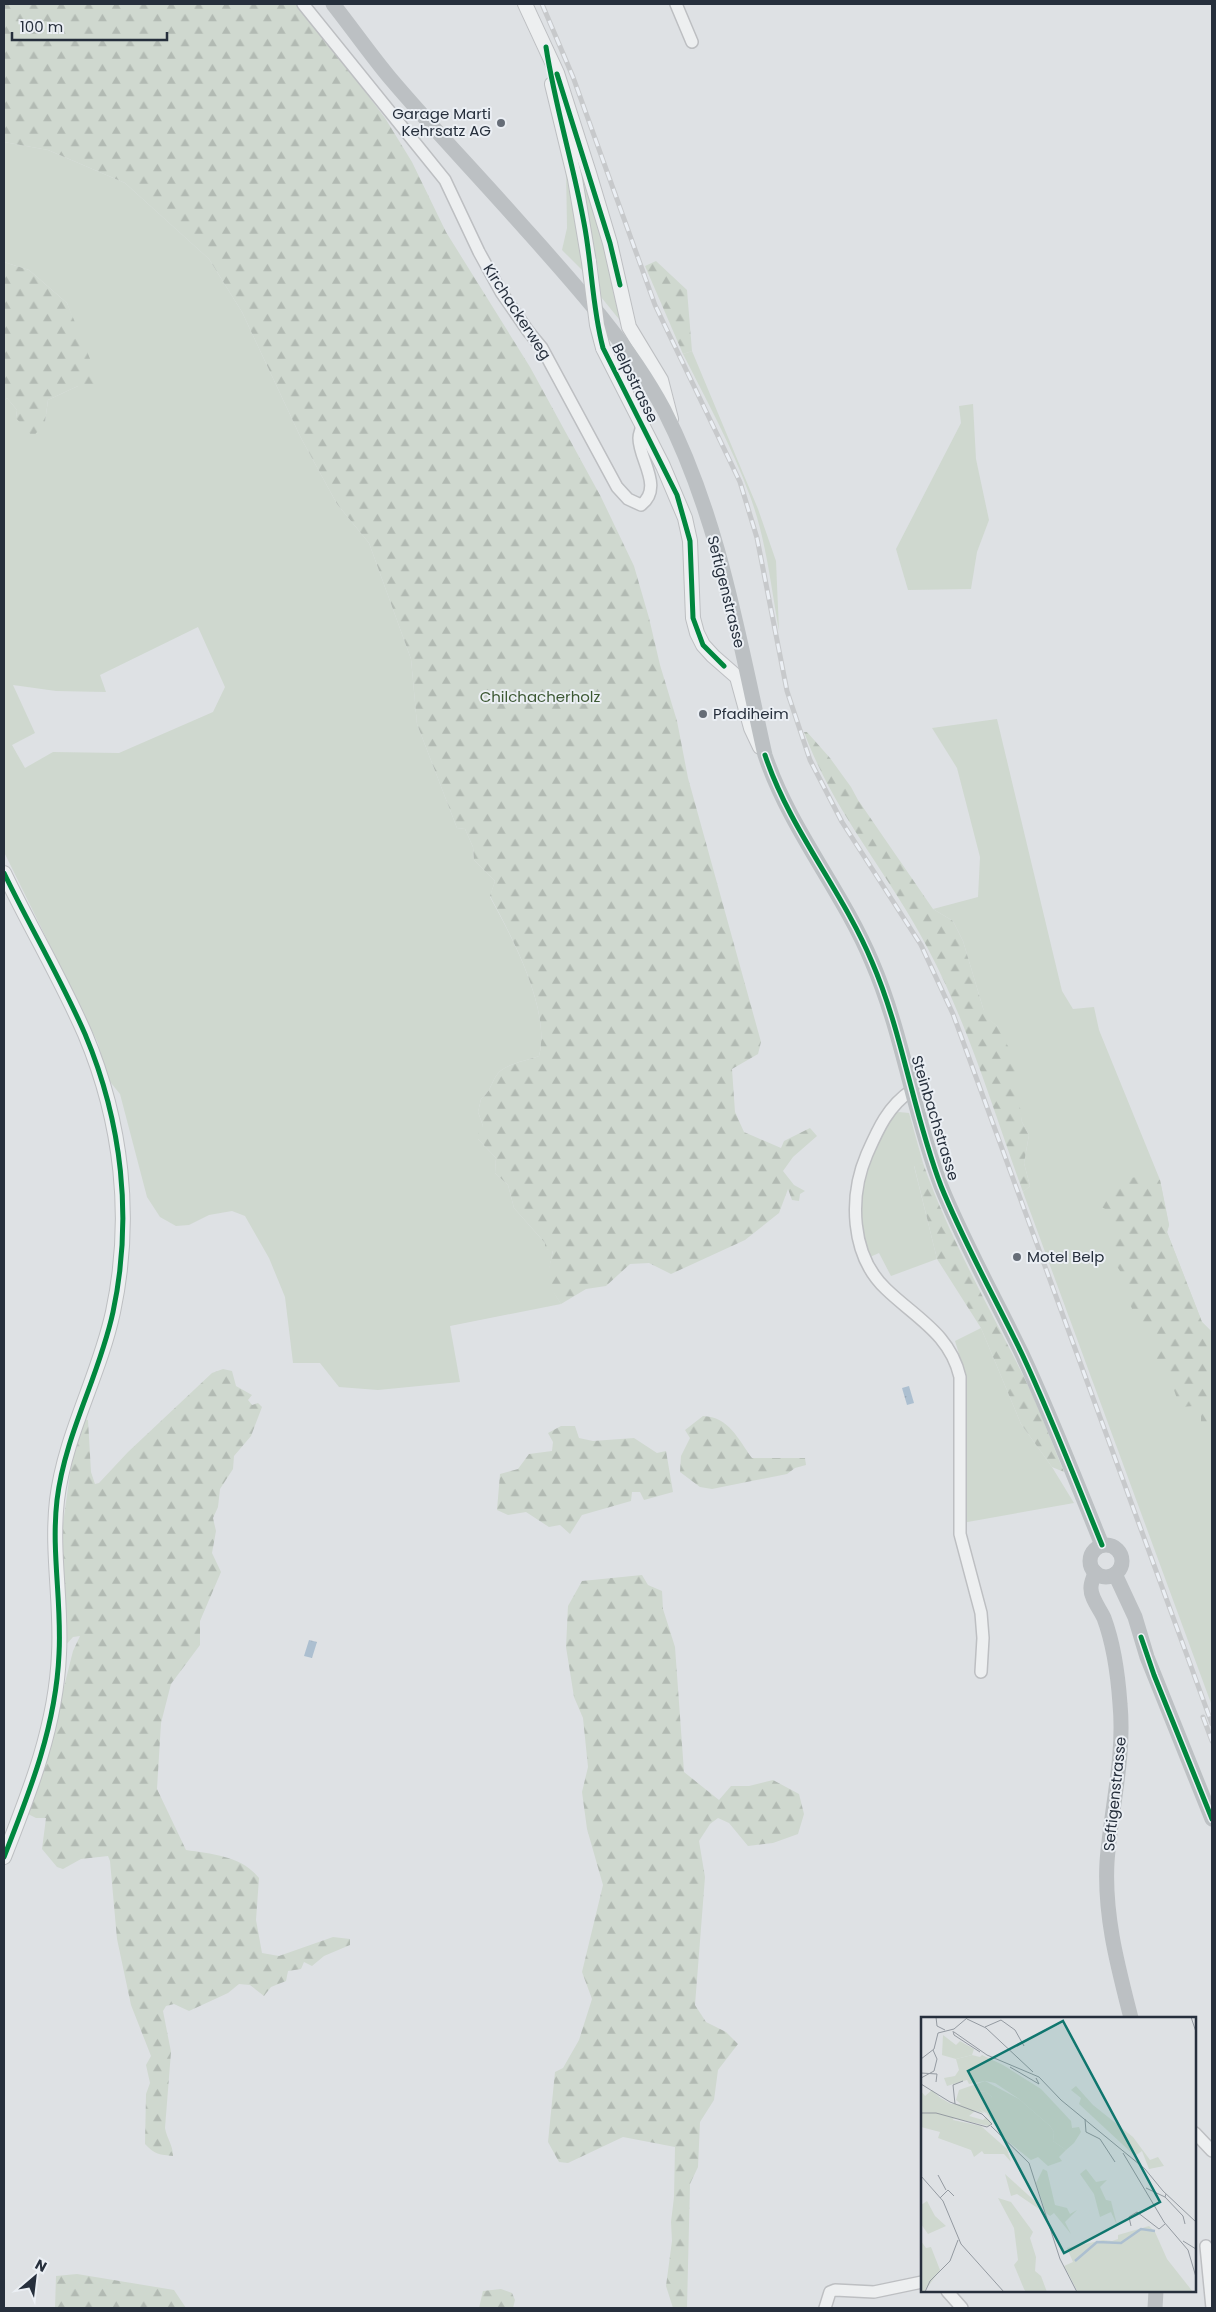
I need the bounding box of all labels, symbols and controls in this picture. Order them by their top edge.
scale bar [12,10,168,42]
text: 100 m [20,16,63,37]
place label: Garage Marti Kehrsatz AG [392,103,491,141]
marker: Garage Marti Kehrsatz AG [495,117,507,129]
street label: Kirchackerweg [478,260,556,364]
street label: Belpstrasse [607,339,664,426]
street label: Seftigenstrasse [702,533,751,650]
park label: Chilchacherholz [480,686,601,707]
place label: Pfadiheim [713,703,789,724]
marker: Pfadiheim [697,708,709,720]
street label: Steinbachstrasse [906,1053,964,1183]
place label: Motel Belp [1027,1246,1104,1267]
marker: Motel Belp [1011,1251,1023,1263]
street label: Seftigenstrasse [1098,1736,1131,1852]
inset map [921,2017,1196,2292]
north arrow [10,2252,60,2302]
text: N [32,2254,50,2277]

